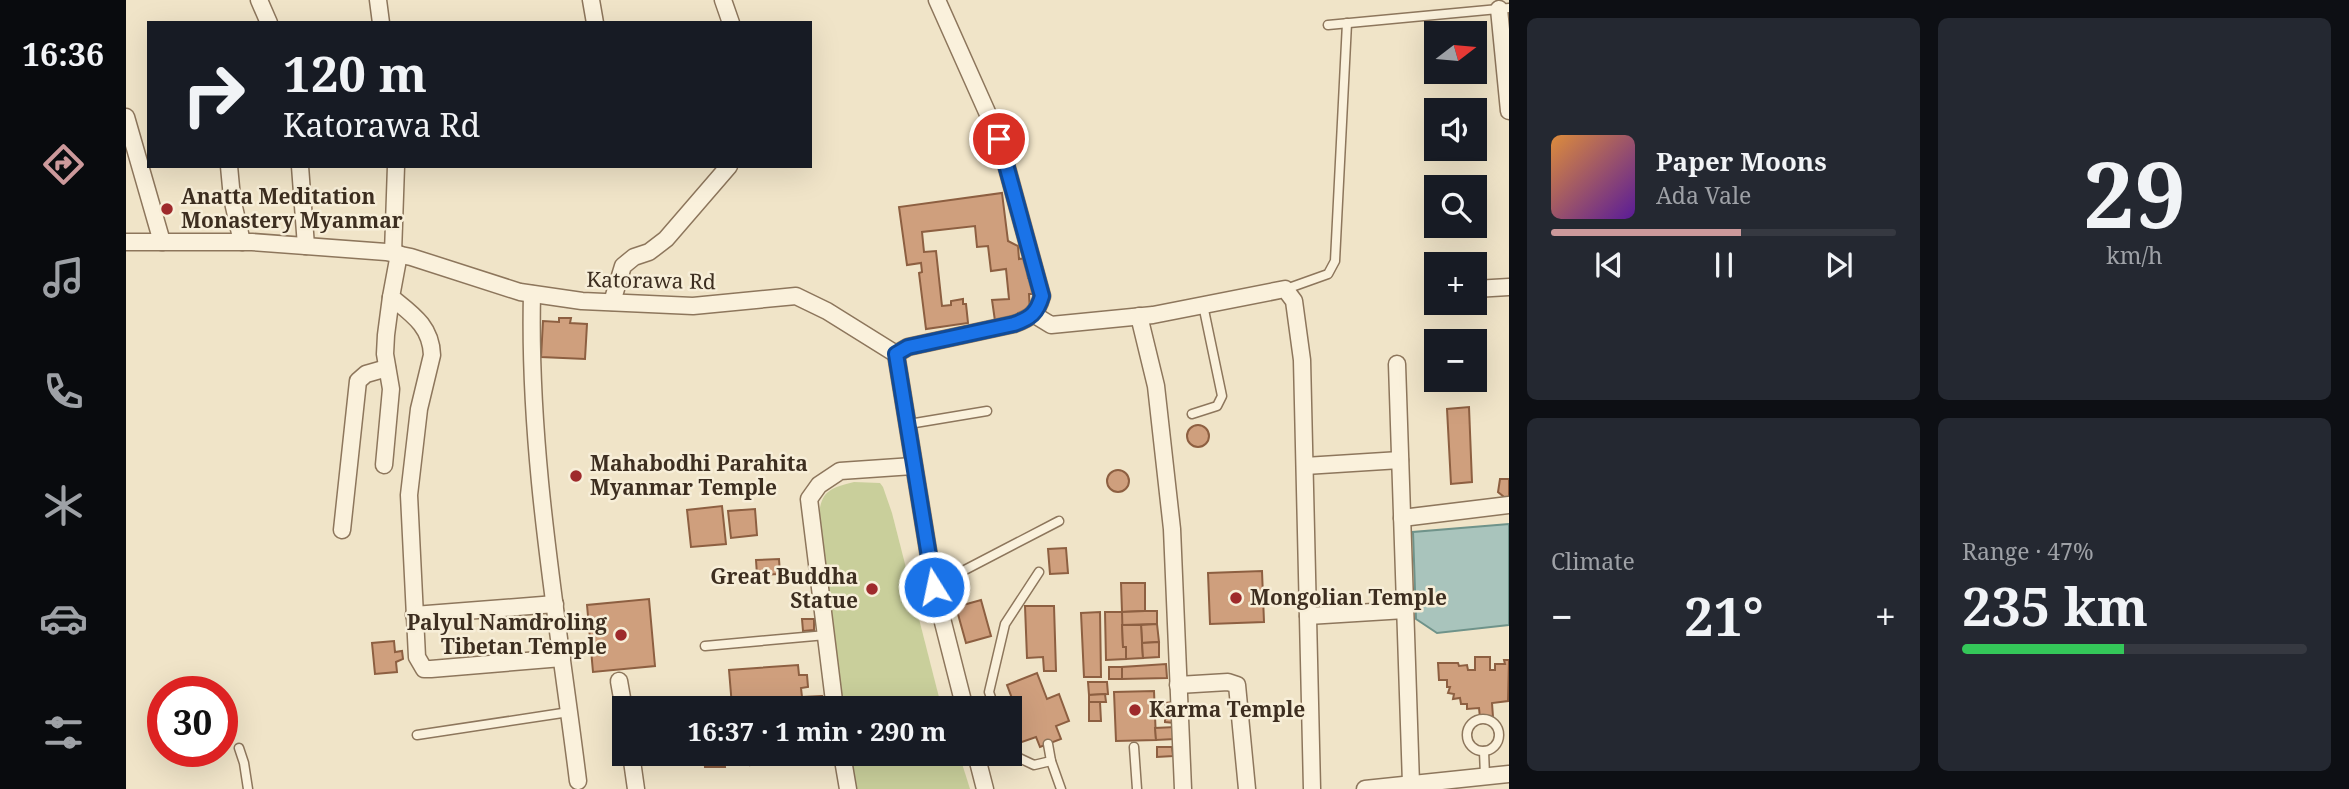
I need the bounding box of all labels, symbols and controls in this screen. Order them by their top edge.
north arrow [1424,21,1488,84]
map controls [1424,21,1487,392]
text: 16:36 [22,32,104,75]
text: 120 m [283,40,427,106]
icon: right [168,49,259,140]
button: sound [1424,98,1487,161]
text: Katorawa Rd [283,103,480,146]
pin [969,109,1029,169]
icon: arrive [980,120,1018,158]
text: 29 [2083,131,2186,255]
icon: directions [39,140,88,189]
text: Paper Moons [1656,143,1827,179]
button: search [1424,175,1487,238]
text: Ada Vale [1656,179,1751,211]
place label: Anatta Meditation Monastery Myanmar [181,182,403,234]
marker: Anatta Meditation Monastery Myanmar [159,201,175,217]
text: km/h [2106,239,2163,271]
icon: previous [1590,246,1628,284]
icon: pause [1705,246,1743,284]
icon: next [1820,246,1858,284]
button: + [1424,252,1487,315]
icon: music [39,253,88,302]
street label: Katorawa Rd [586,265,716,295]
button: − [1424,329,1487,392]
icon: phone [39,367,88,416]
place label: Mahabodhi Parahita Myanmar Temple [590,449,808,501]
marker: Mahabodhi Parahita Myanmar Temple [568,468,584,484]
icon: climate [39,481,88,530]
text: Range · 47% [1962,535,2094,567]
text: Climate [1551,545,1635,577]
position arrow [897,550,971,624]
place label: Great Buddha Statue [710,562,858,614]
text: 235 km [1962,570,2148,641]
text: 21° [1684,580,1764,651]
marker: Great Buddha Statue [864,581,880,597]
place label: Mongolian Temple [1250,583,1447,611]
marker: Mongolian Temple [1228,590,1244,606]
text: − [1551,590,1573,642]
text: + [1875,590,1896,642]
icon: car [39,594,88,643]
place label: Palyul Namdroling Tibetan Temple [407,608,607,660]
marker: Palyul Namdroling Tibetan Temple [613,627,629,643]
speed limit sign: 30 [147,676,238,767]
place label: Karma Temple [1149,695,1305,723]
marker: Karma Temple [1127,702,1143,718]
icon: filters [39,708,88,757]
text: 16:37 · 1 min · 290 m [687,713,947,749]

